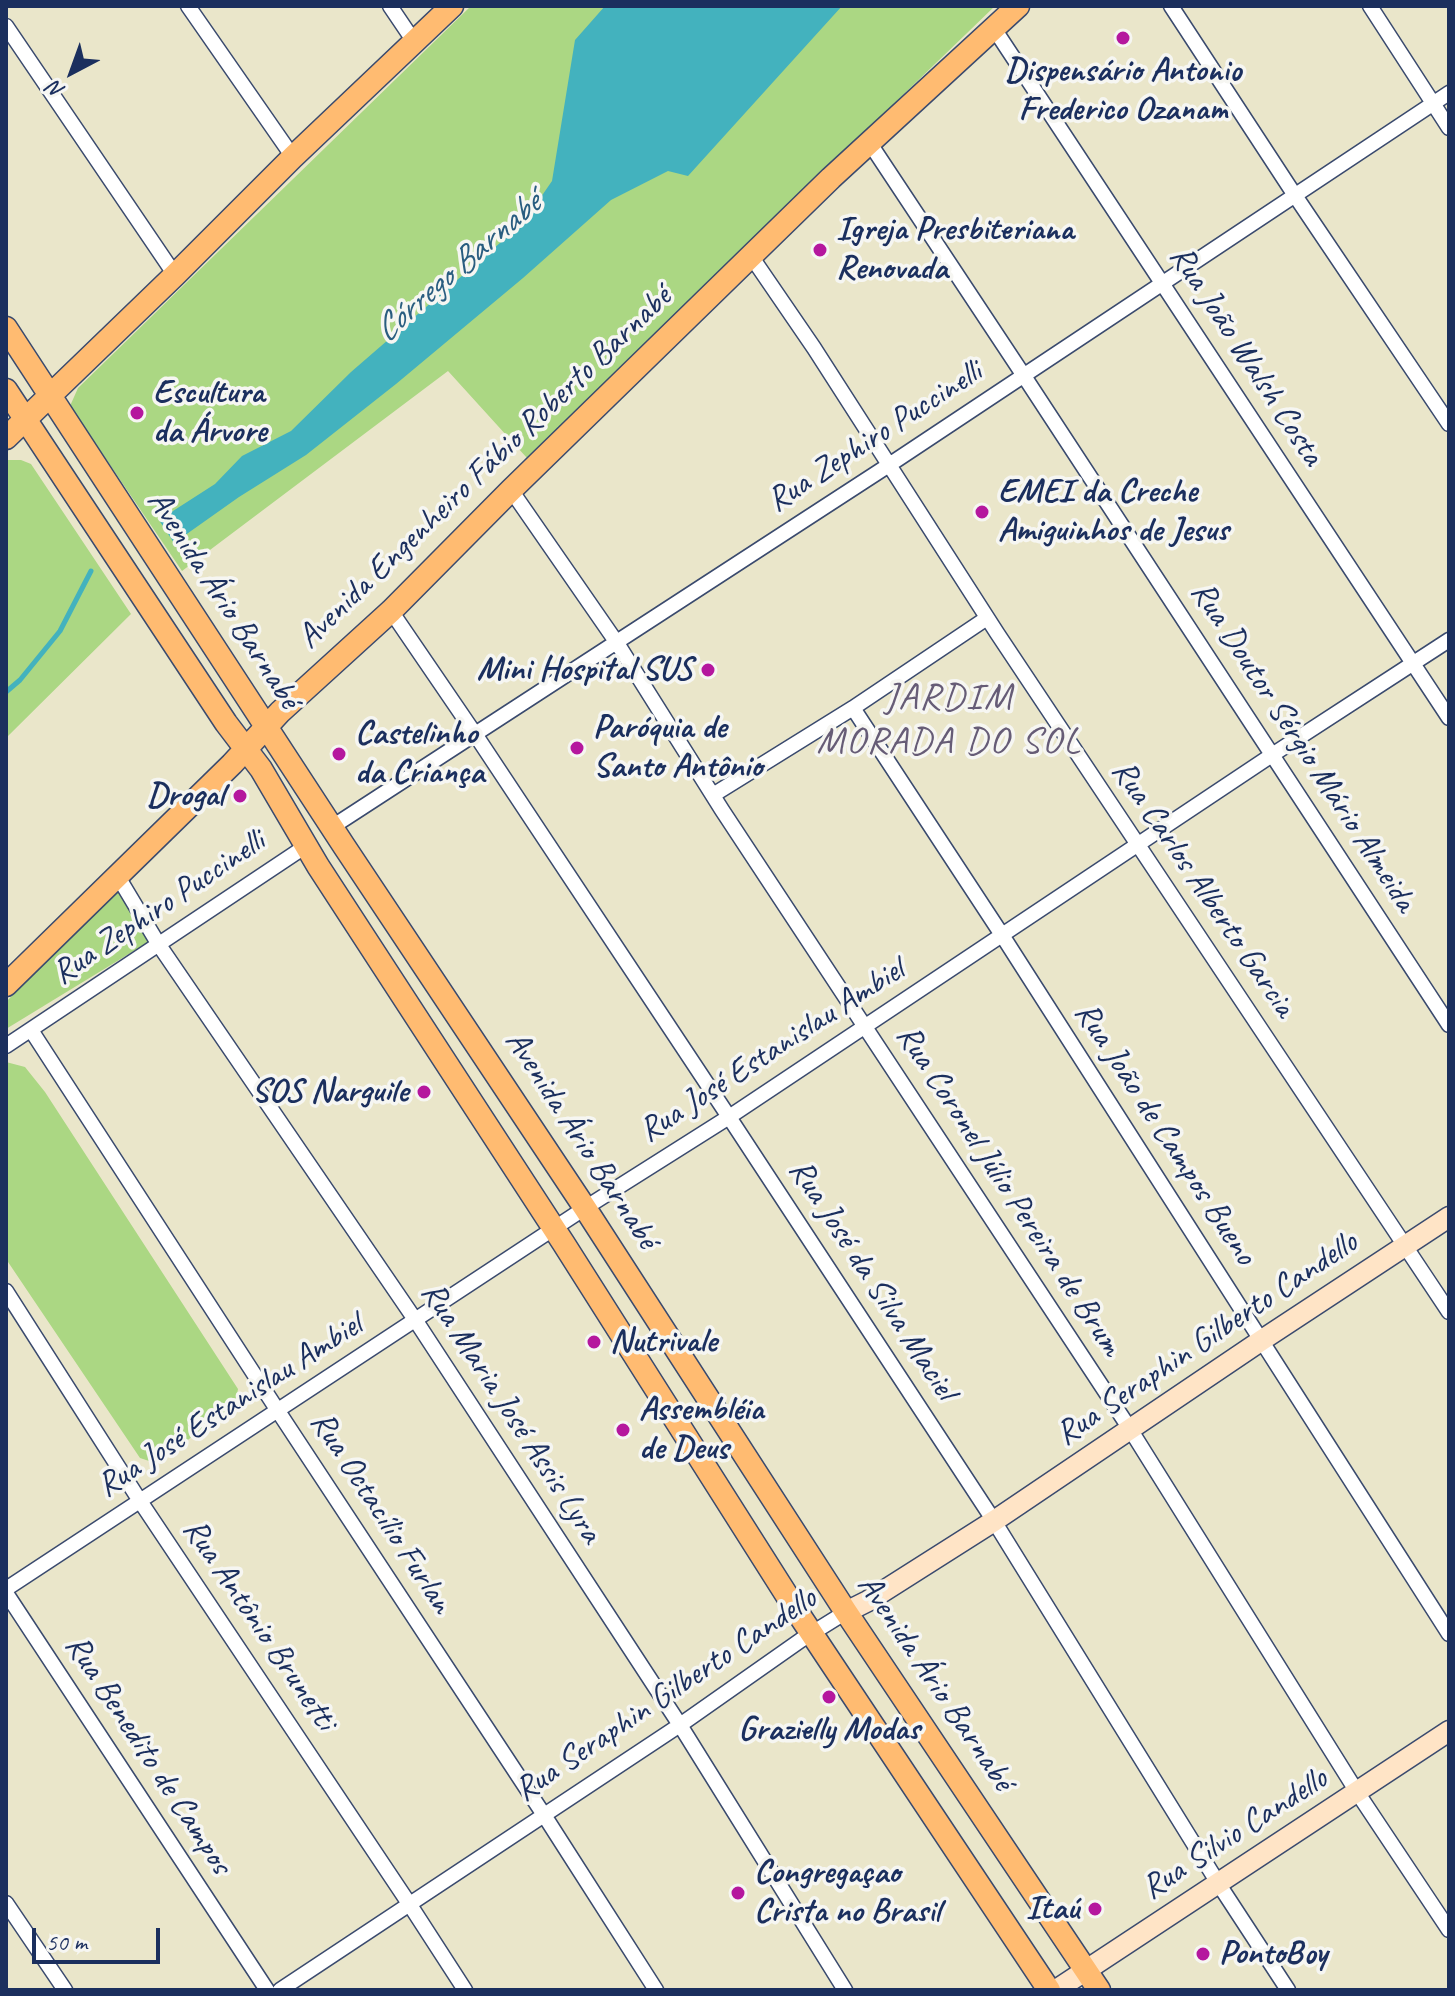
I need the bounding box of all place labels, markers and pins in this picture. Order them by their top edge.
marker: Dispensário Antonio Frederico Ozanam [1114,29,1132,47]
place label: Dispensário Antonio Frederico Ozanam [1005,51,1241,130]
place label: Igreja Presbiteriana Renovada [836,210,1073,290]
marker: Igreja Presbiteriana Renovada [811,241,829,259]
place label: Escultura da Árvore [153,373,267,452]
marker: Escultura da Árvore [128,404,146,422]
place label: EMEI da Creche Amiguinhos de Jesus [998,472,1228,552]
marker: EMEI da Creche Amiguinhos de Jesus [973,503,991,521]
place label: Mini Hospital SUS [477,650,692,690]
marker: Mini Hospital SUS [699,661,717,679]
place label: Paróquia de Santo Antônio [593,708,763,788]
place label: Castelinho da Criança [355,714,484,794]
marker: Paróquia de Santo Antônio [568,739,586,757]
marker: Castelinho da Criança [330,745,348,763]
place label: Drogal [147,776,224,816]
marker: Drogal [231,787,249,805]
place label: SOS Narguile [251,1072,408,1112]
marker: SOS Narguile [415,1083,433,1101]
place label: Nutrivale [610,1322,717,1362]
marker: Nutrivale [585,1333,603,1351]
place label: Assembléia de Deus [639,1390,763,1470]
marker: Assembléia de Deus [614,1421,632,1439]
marker: Grazielly Modas [820,1688,838,1706]
place label: Grazielly Modas [738,1710,920,1750]
place label: Congregaçao Crista no Brasil [754,1853,940,1932]
marker: Congregaçao Crista no Brasil [729,1884,747,1902]
place label: Itaú [1026,1889,1079,1929]
marker: Itaú [1086,1900,1104,1918]
place label: PontoBoy [1219,1934,1327,1974]
marker: PontoBoy [1194,1945,1212,1963]

